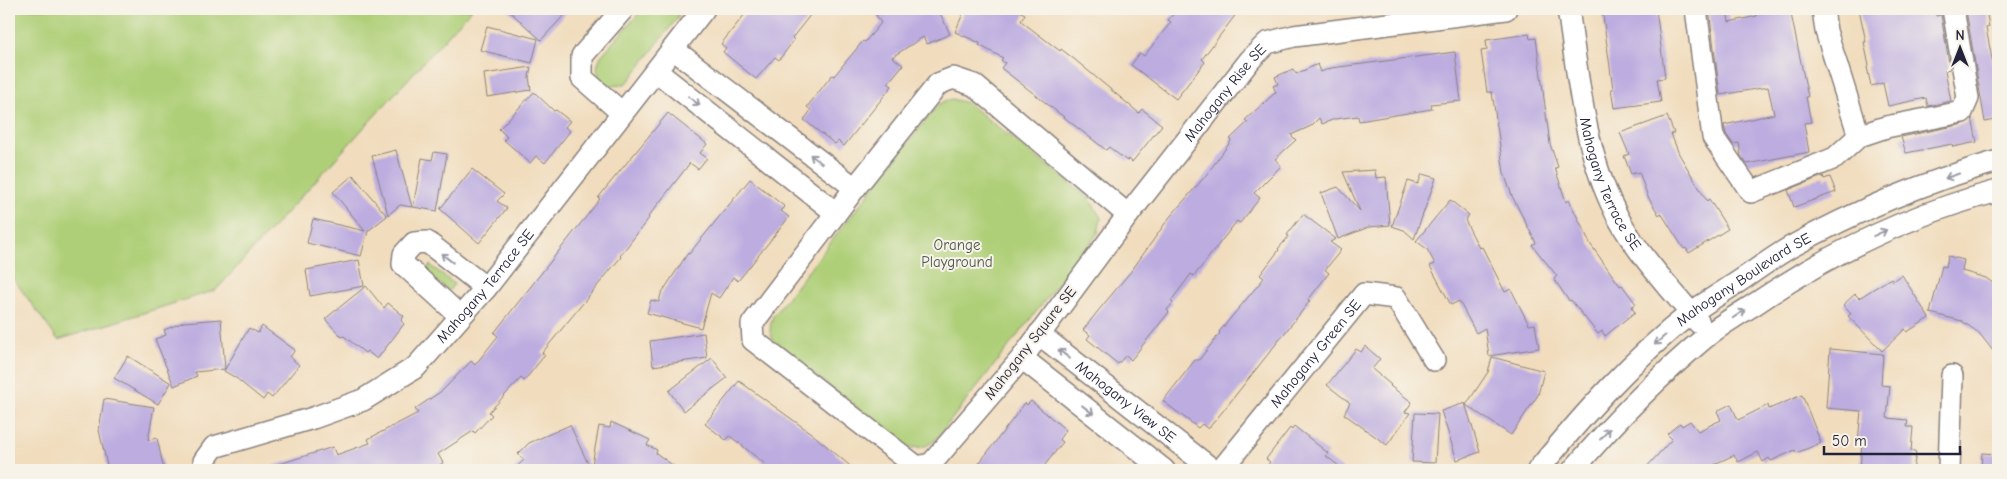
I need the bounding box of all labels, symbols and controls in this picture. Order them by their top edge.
north arrow [1934,22,1984,72]
text: N [1955,27,1965,44]
street label: Mahogany Rise SE [1180,40,1270,145]
one-way arrow [687,96,701,106]
street label: Mahogany Terrace SE [1576,116,1645,254]
one-way arrow [810,153,823,164]
one-way arrow [1944,171,1960,181]
street label: Mahogany Terrace SE [433,225,538,347]
one-way arrow [1872,227,1887,237]
street label: Mahogany Boulevard SE [1673,229,1814,330]
park label: Orange Playground [921,236,993,271]
one-way arrow [440,253,454,263]
street label: Mahogany Square SE [980,283,1080,403]
street label: Mahogany Green SE [1266,296,1365,411]
one-way arrow [1732,309,1746,319]
one-way arrow [1653,335,1666,346]
one-way arrow [1058,348,1071,359]
street label: Mahogany View SE [1072,357,1179,447]
one-way arrow [1081,404,1094,415]
scale bar [1824,424,1961,456]
one-way arrow [1600,427,1611,440]
text: 50 m [1832,432,1867,450]

